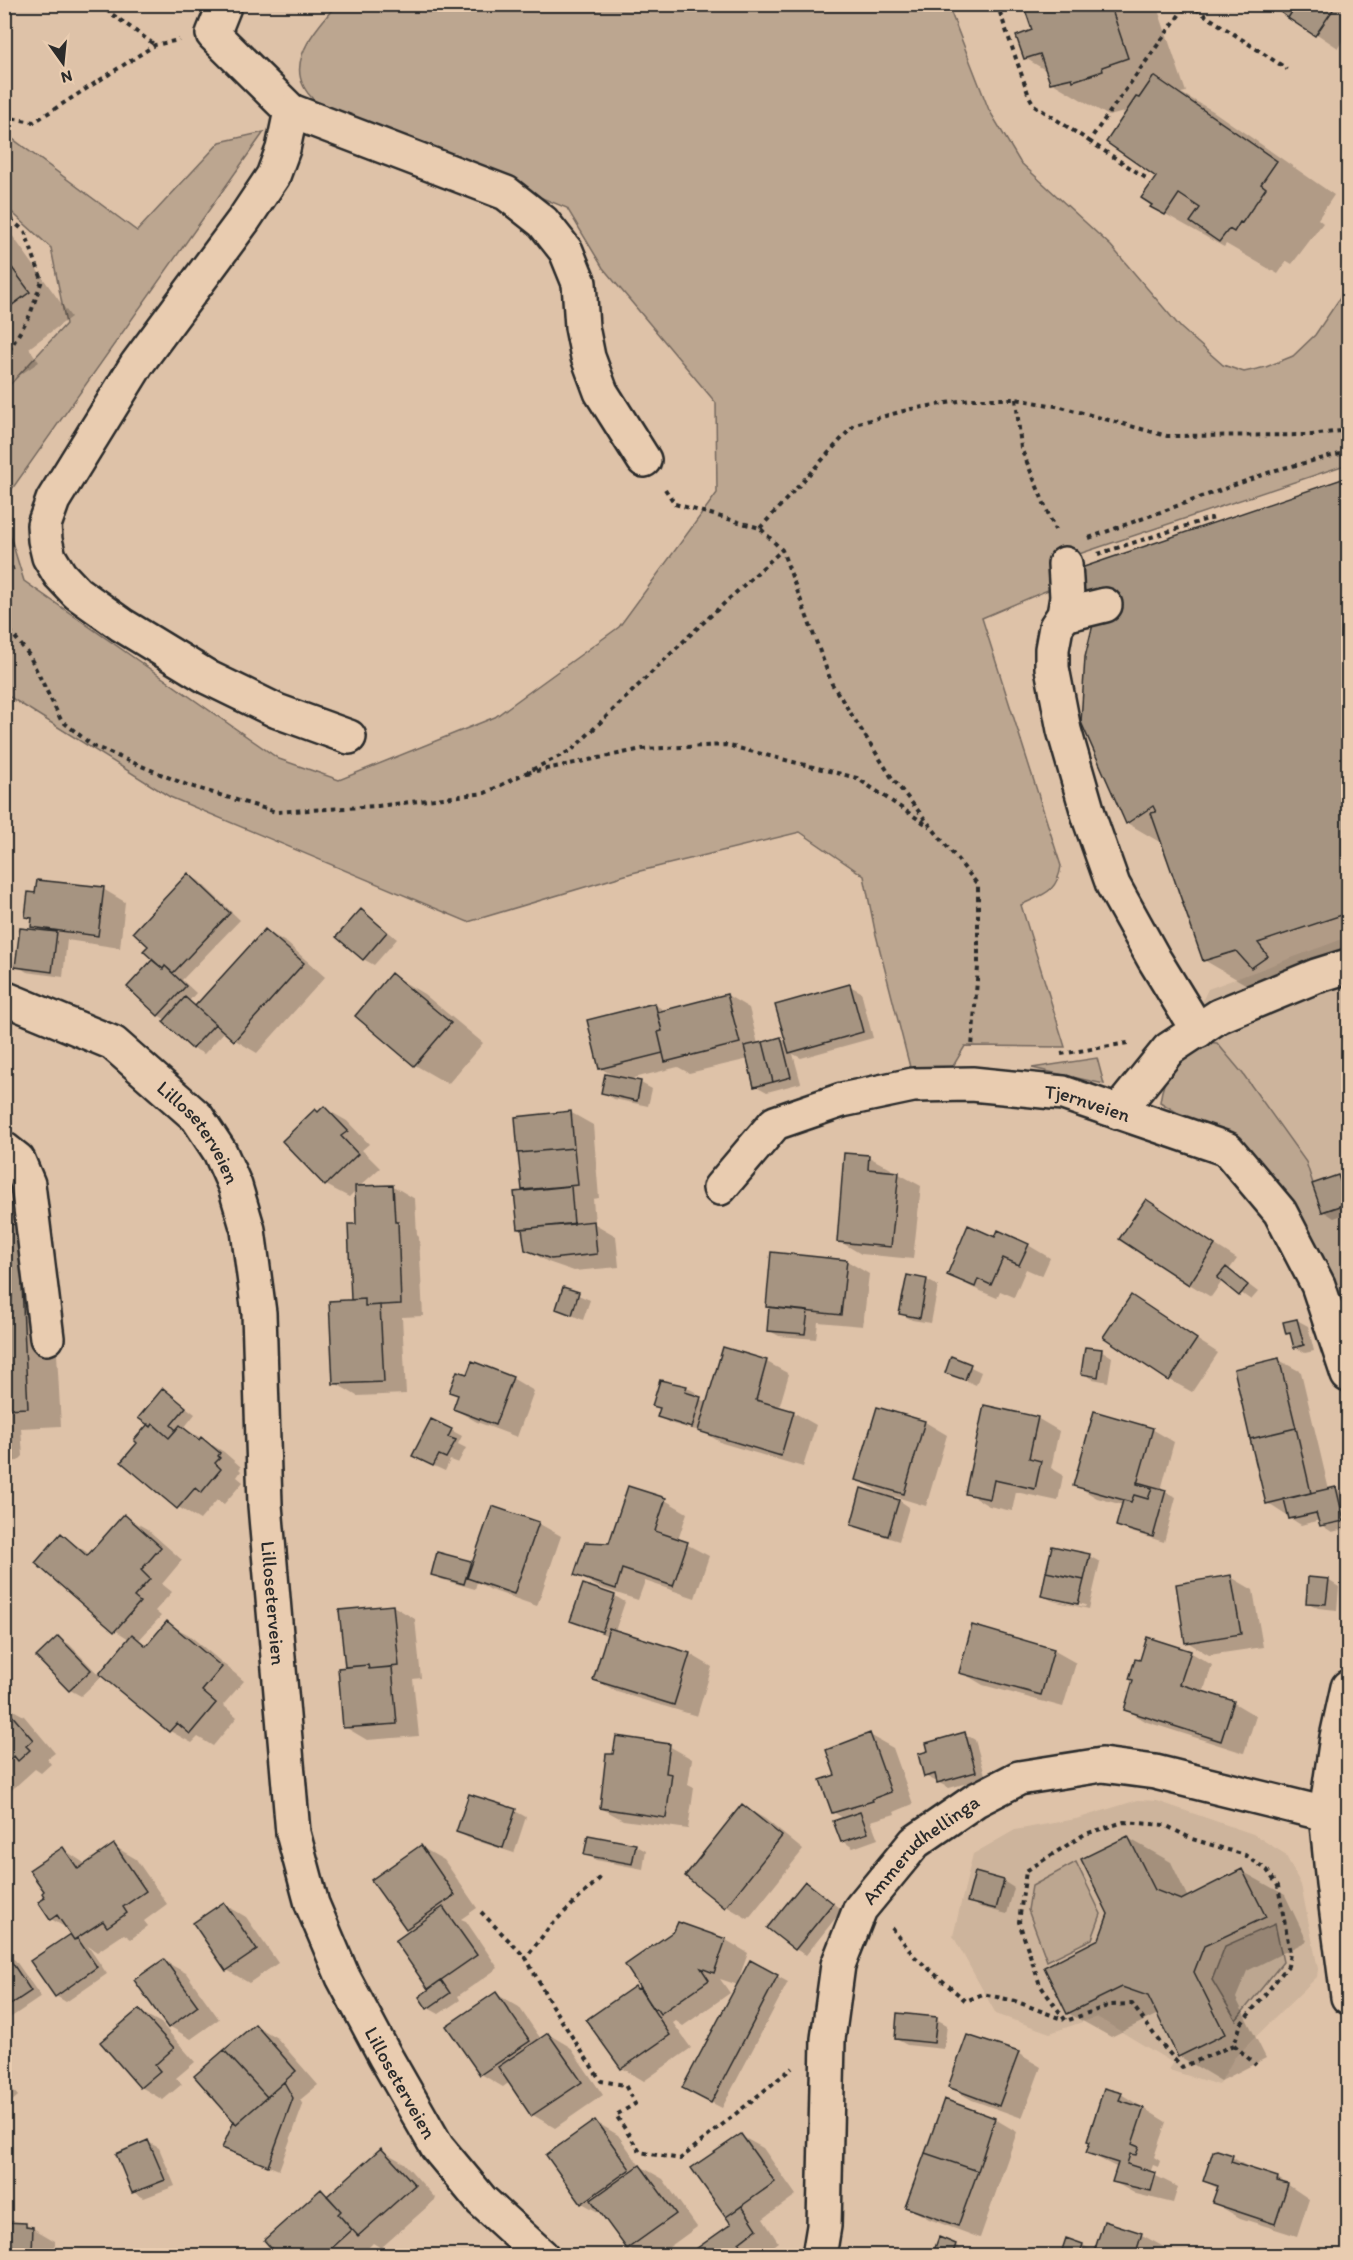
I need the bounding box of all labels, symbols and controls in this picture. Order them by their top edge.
north arrow [33,33,93,93]
text: N [59,66,74,88]
street label: Lilloseterveien [152,1075,245,1188]
street label: Tjernveien [1044,1079,1134,1127]
street label: Lilloseterveien [256,1540,291,1666]
street label: Ammerudhellinga [857,1789,984,1909]
street label: Lilloseterveien [360,2023,442,2143]

